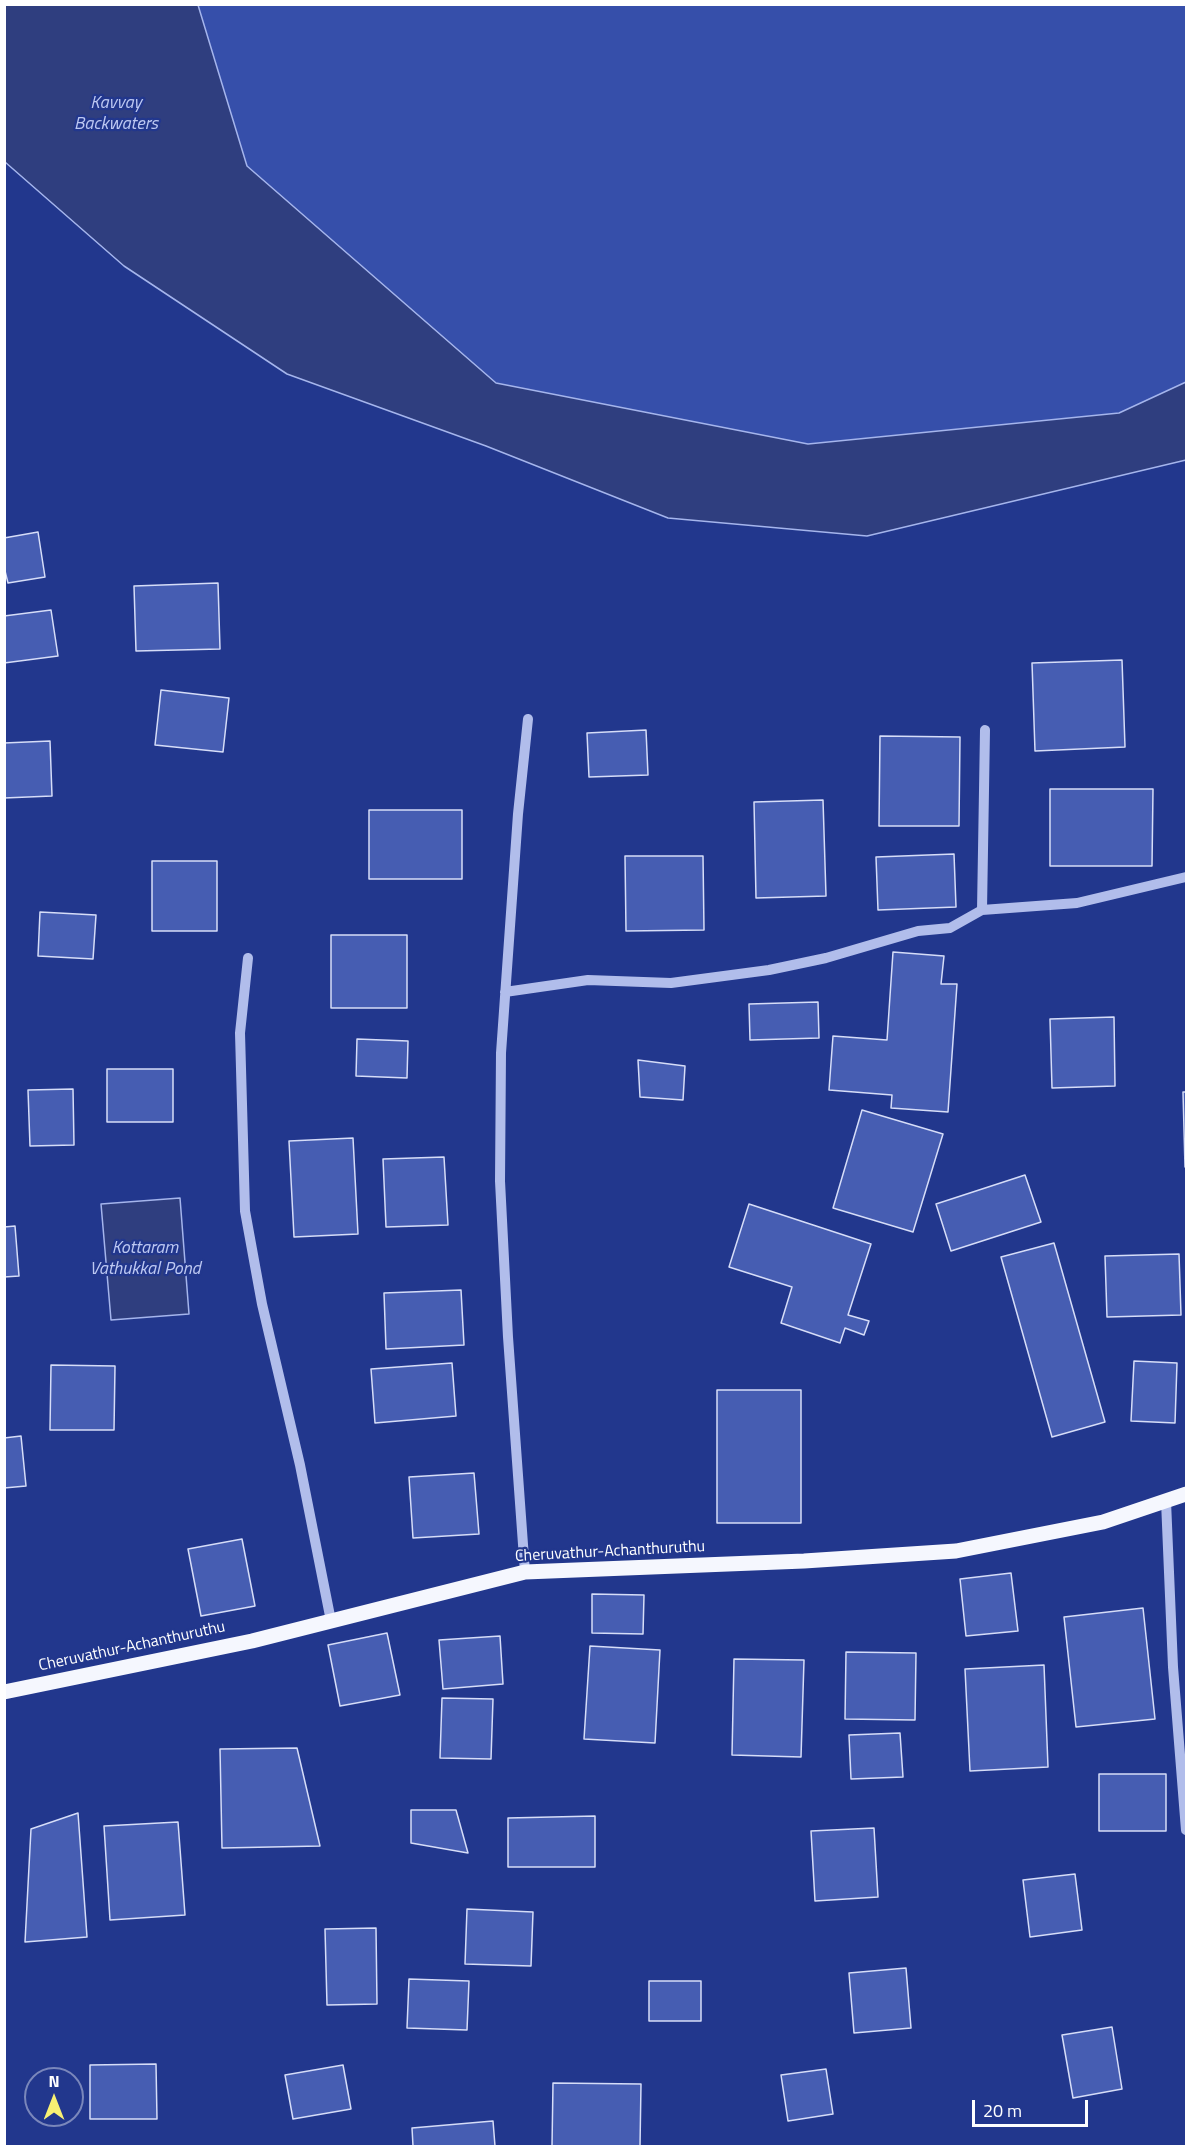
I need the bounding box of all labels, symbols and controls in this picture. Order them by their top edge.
water label: Kavvay Backwaters [74,93,158,136]
water label: Kottaram Vathukkal Pond [89,1238,201,1280]
street label: Cheruvathur-Achanthuruthu [514,1537,706,1567]
street label: Cheruvathur-Achanthuruthu [37,1618,227,1676]
north arrow [24,2067,84,2127]
text: N [48,2069,60,2093]
scale bar [975,2088,1090,2126]
text: 20 m [983,2097,1022,2124]

